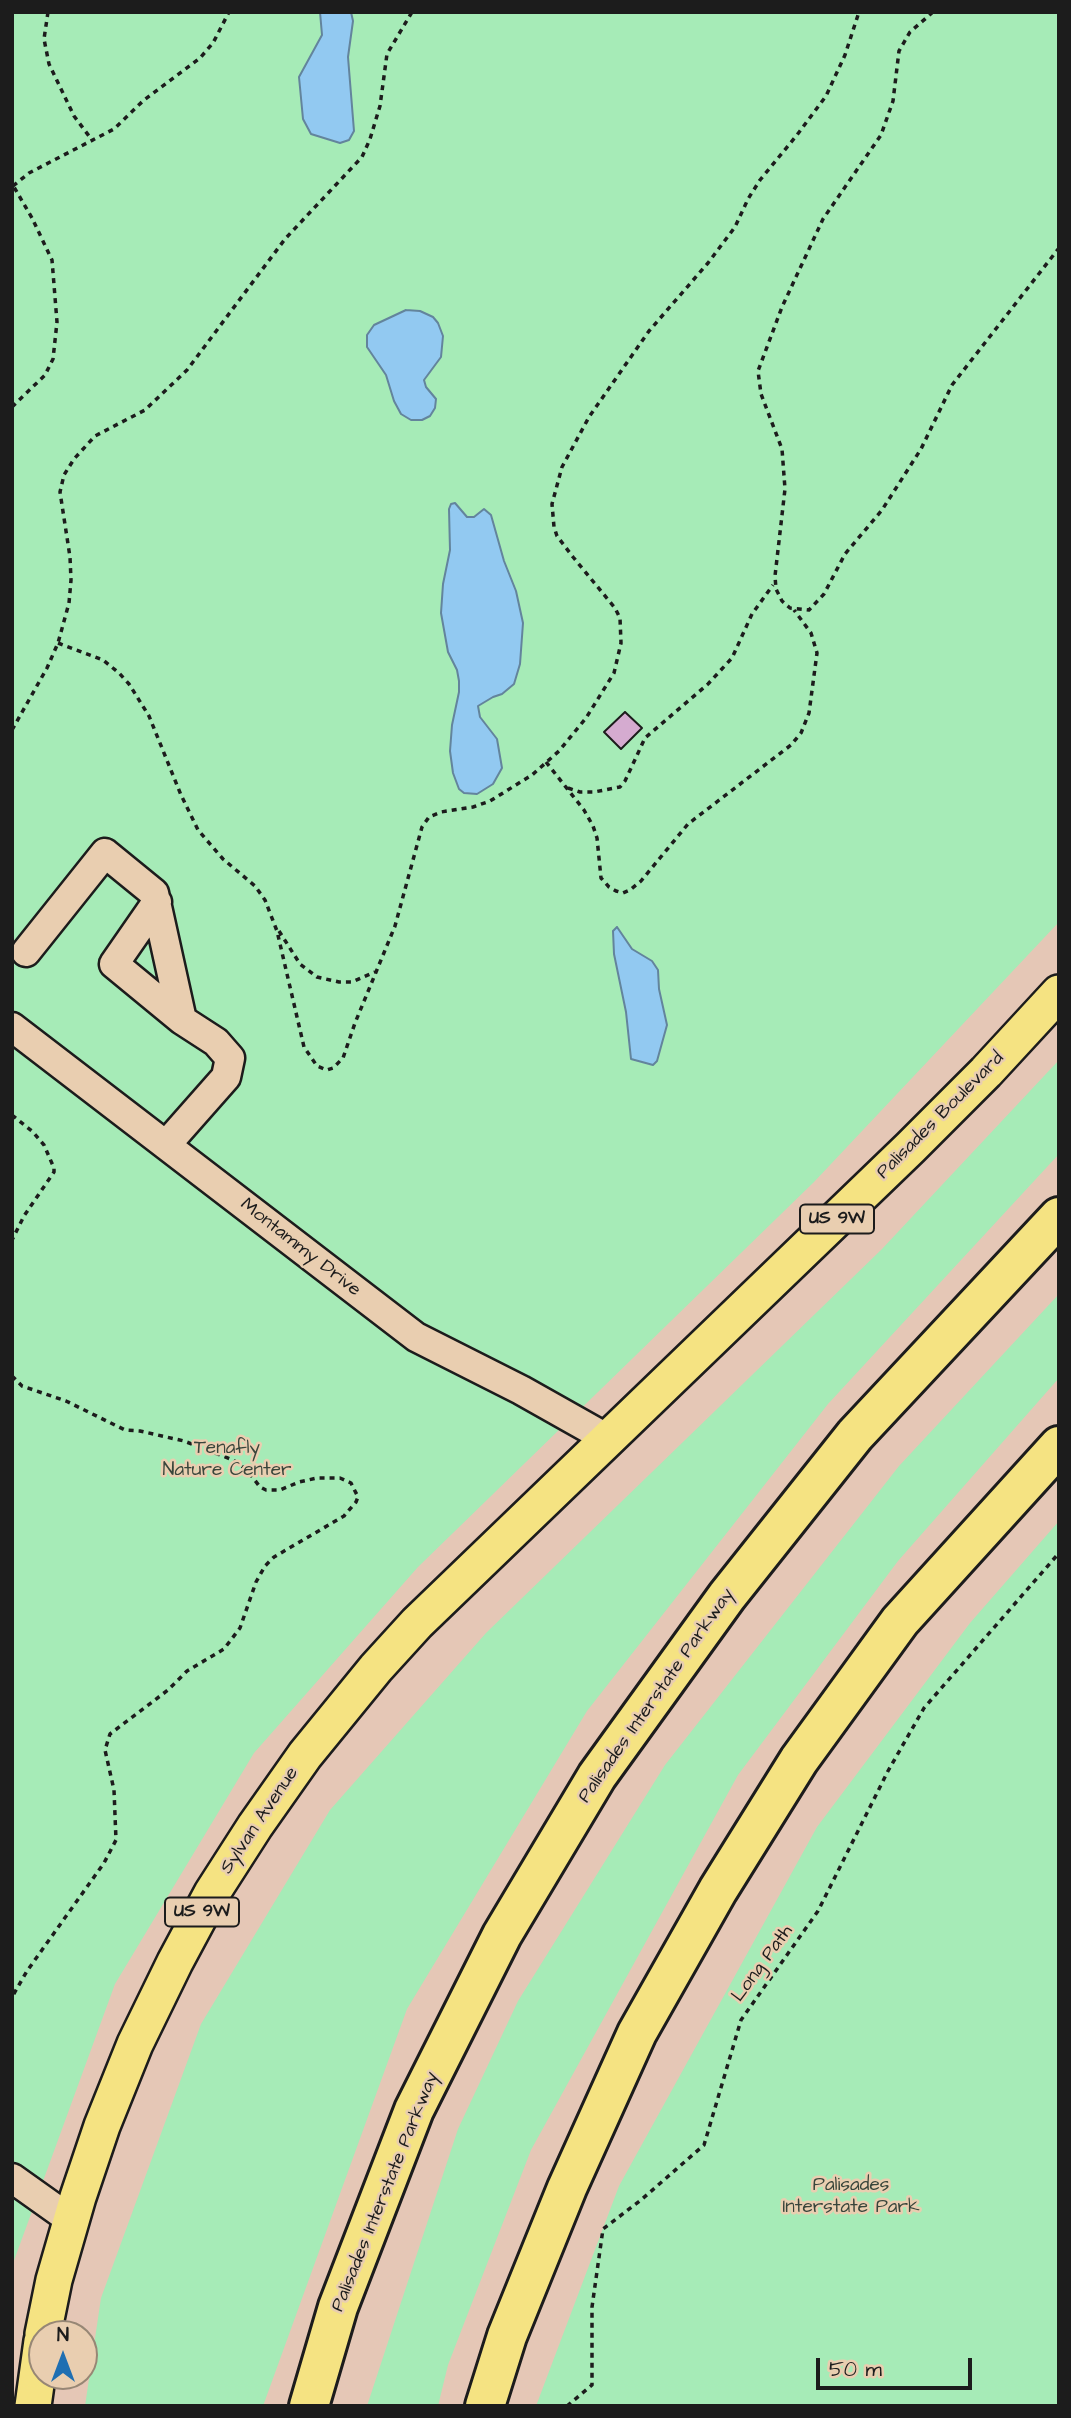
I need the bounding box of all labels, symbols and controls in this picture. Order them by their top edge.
street label: Palisades Boulevard [873,1048,1009,1184]
street label: Montammy Drive [235,1194,365,1302]
road number: US 9W [800,1204,874,1234]
park label: Tenafly Nature Center [163,1438,291,1482]
street label: Palisades Interstate Parkway [574,1584,740,1808]
street label: Sylvan Avenue [216,1763,304,1879]
road number: US 9W [165,1898,239,1926]
street label: Long Path [727,1921,799,2007]
street label: Palisades Interstate Parkway [327,2069,445,2315]
park label: Palisades Interstate Park [782,2175,920,2219]
north arrow [28,2320,98,2390]
text: N [57,2322,69,2349]
scale bar [819,2344,975,2388]
text: 50 m [829,2355,882,2384]

